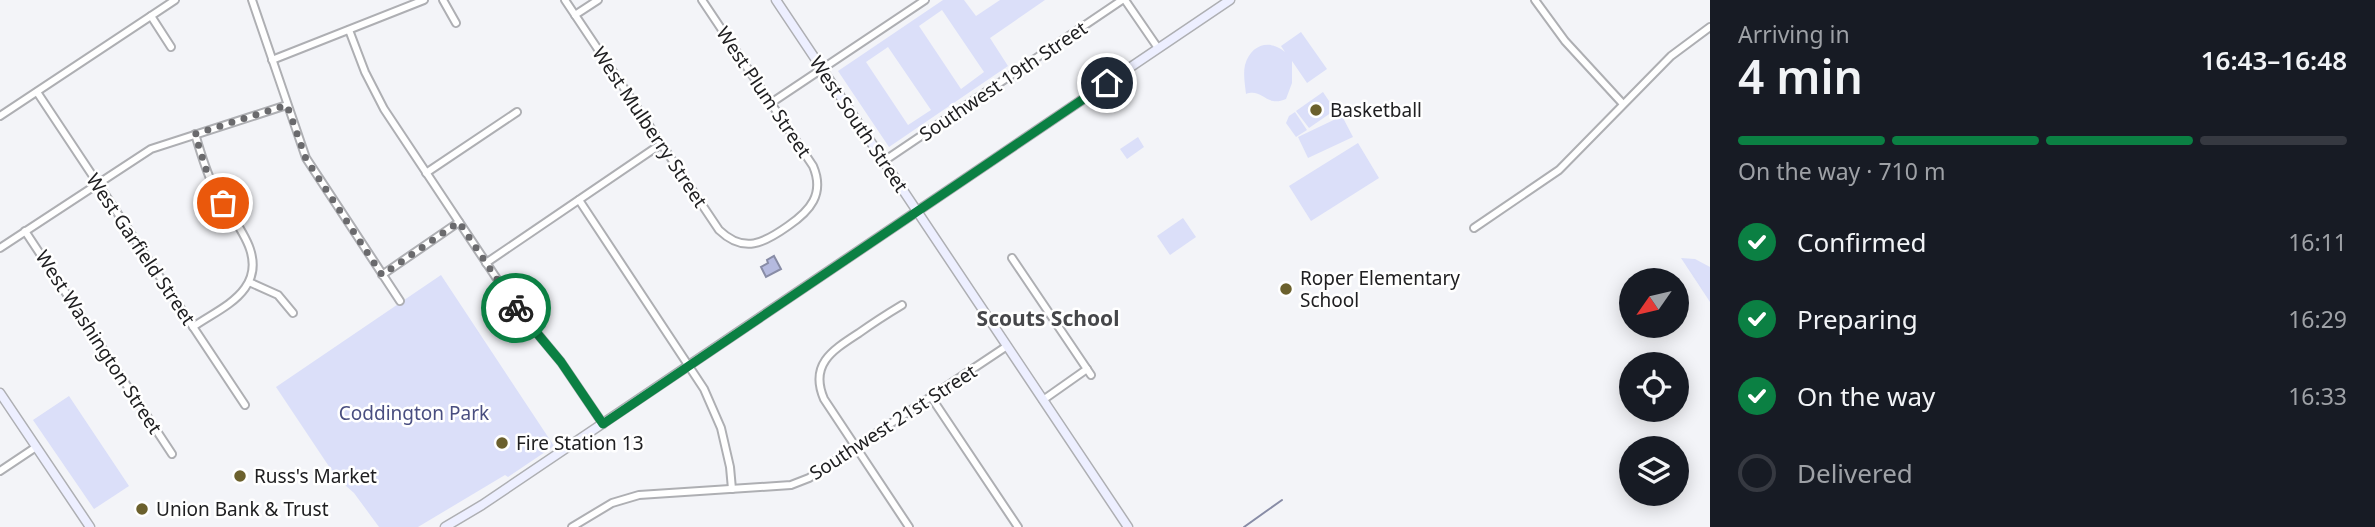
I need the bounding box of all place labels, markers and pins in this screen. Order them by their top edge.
pin [1077,53,1137,113]
place label: Basketball [1330,97,1422,123]
marker: Basketball [1308,102,1324,118]
pin [193,173,253,233]
place label: Roper Elementary School [1300,265,1460,313]
marker: Roper Elementary School [1278,281,1294,297]
place label: Fire Station 13 [516,430,644,456]
marker: Fire Station 13 [494,435,510,451]
place label: Russ's Market [254,463,377,489]
marker: Russ's Market [232,468,248,484]
place label: Union Bank & Trust [156,496,329,522]
marker: Union Bank & Trust [134,501,150,517]

